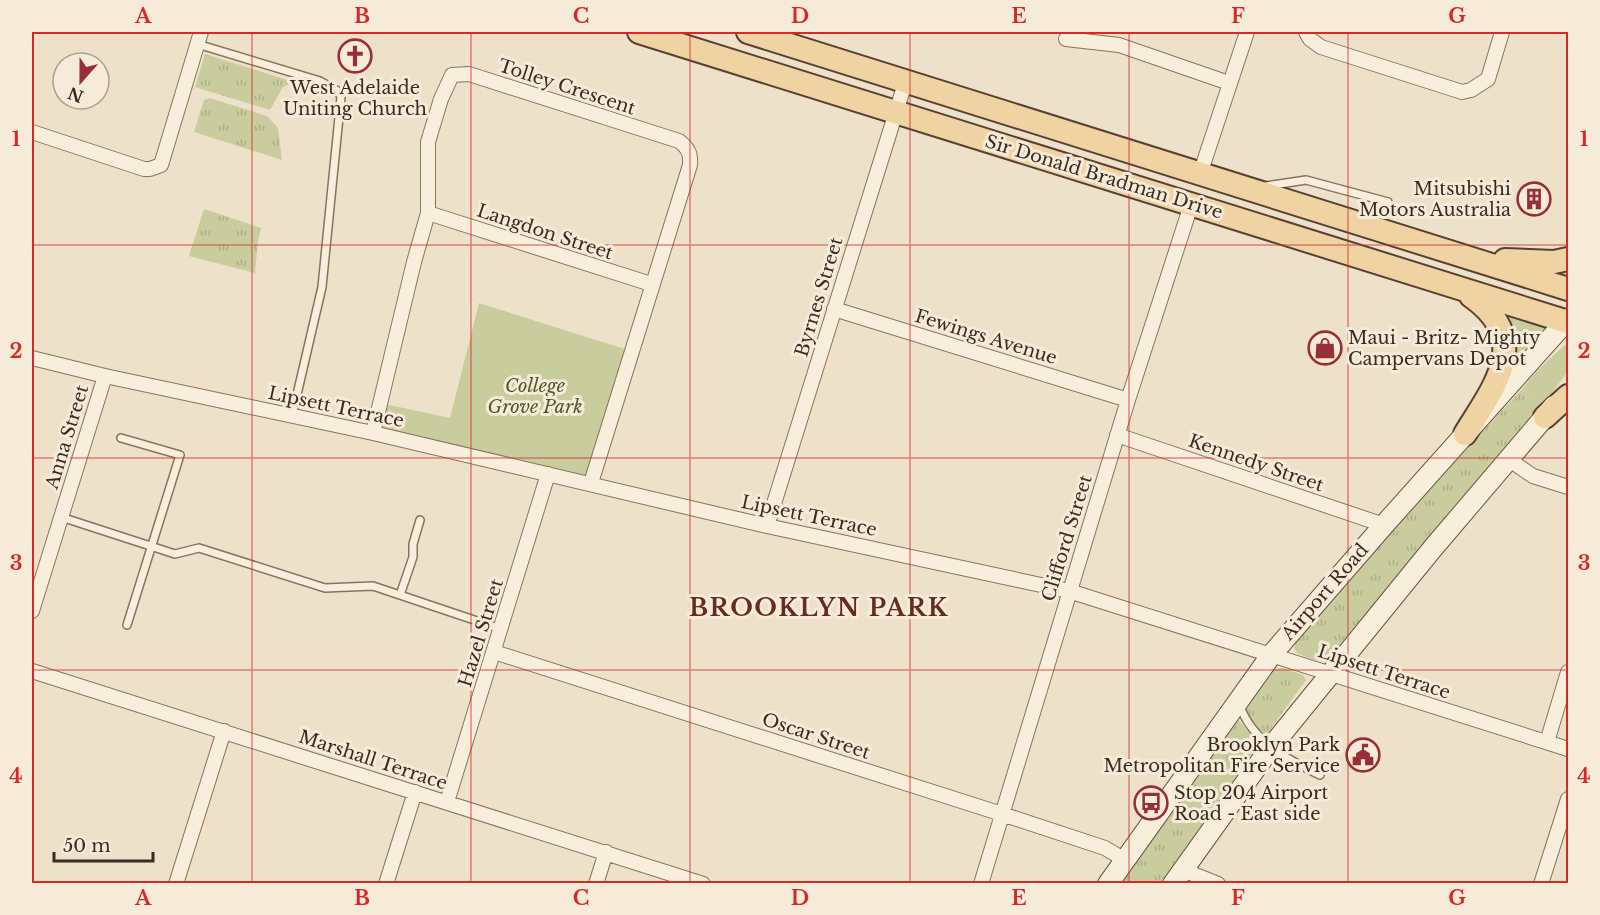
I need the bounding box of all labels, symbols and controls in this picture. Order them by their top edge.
text: A [134,4,152,28]
text: B [354,4,370,28]
text: C [573,4,589,28]
text: D [791,4,809,28]
text: E [1011,4,1027,28]
text: F [1231,4,1245,28]
text: G [1448,4,1466,28]
church icon: West Adelaide Uniting Church [337,38,373,74]
north arrow [51,51,111,111]
street label: Tolley Crescent [496,55,638,120]
place label: West Adelaide Uniting Church [283,77,427,120]
text: N [65,83,86,107]
text: 1 [12,127,21,151]
text: 1 [1580,127,1589,151]
street label: Sir Donald Bradman Drive [983,130,1225,224]
place label: Mitsubishi Motors Australia [1359,178,1511,221]
building icon: Mitsubishi Motors Australia [1516,181,1552,217]
street label: Langdon Street [474,200,616,264]
street label: Byrnes Street [790,234,848,359]
street label: Fewings Avenue [912,305,1060,369]
place label: Maui - Britz- Mighty Campervans Depot [1348,327,1541,370]
shop icon: Maui - Britz- Mighty Campervans Depot [1307,330,1343,366]
text: 2 [9,339,23,363]
text: 2 [1577,339,1591,363]
park label: College Grove Park [488,375,582,418]
street label: Anna Street [40,382,93,493]
street label: Lipsett Terrace [266,382,406,432]
street label: Kennedy Street [1186,430,1327,496]
street label: Clifford Street [1037,472,1097,604]
street label: Lipsett Terrace [739,491,879,541]
street label: Airport Road [1276,539,1373,646]
text: 3 [10,551,22,575]
text: 3 [1578,551,1590,575]
street label: Hazel Street [454,576,508,690]
district label: BROOKLYN PARK [689,593,949,622]
street label: Lipsett Terrace [1315,640,1453,704]
street label: Oscar Street [759,708,873,764]
street label: Marshall Terrace [296,726,450,794]
place label: Brooklyn Park Metropolitan Fire Service [1104,734,1340,777]
public building icon: Brooklyn Park Metropolitan Fire Service [1345,737,1381,773]
text: 4 [9,764,23,788]
text: 4 [1577,764,1591,788]
place label: Stop 204 Airport Road - East side [1174,782,1329,825]
bus stop icon: Stop 204 Airport Road - East side [1133,785,1169,821]
scale bar [54,825,153,863]
text: 50 m [63,835,111,857]
text: A [134,886,152,910]
text: B [354,886,370,910]
text: C [573,886,589,910]
text: D [791,886,809,910]
text: E [1011,886,1027,910]
text: F [1231,886,1245,910]
text: G [1448,886,1466,910]

